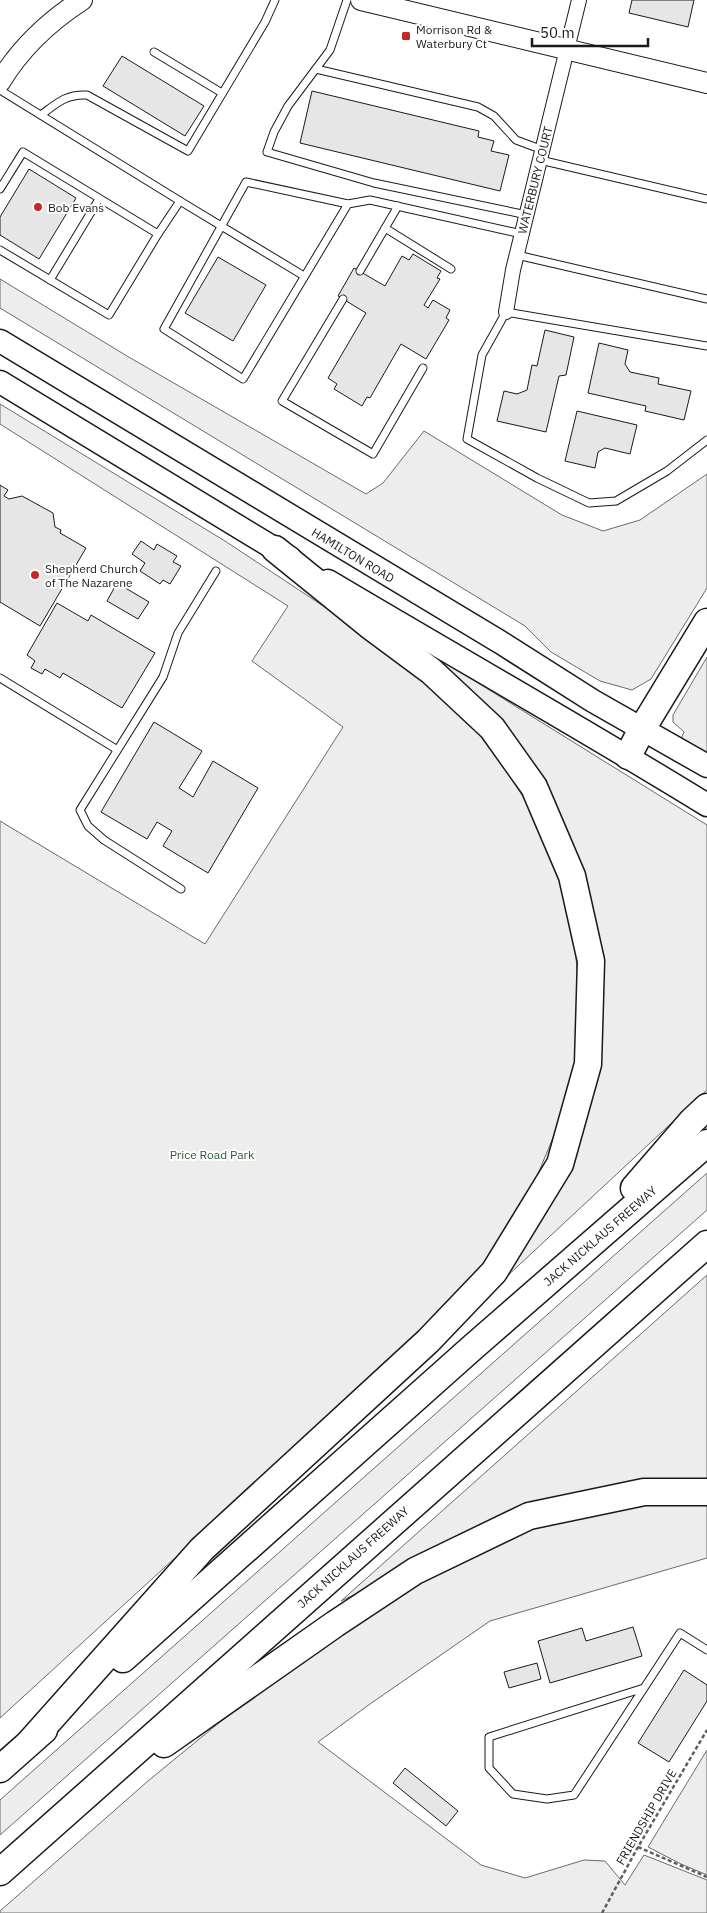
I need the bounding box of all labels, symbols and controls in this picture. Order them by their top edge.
scale bar [532,15,648,47]
place label: Morrison Rd & Waterbury Ct [416,22,493,51]
text: 50 m [540,23,575,42]
marker: Morrison Rd & Waterbury Ct [400,30,412,42]
street label: WATERBURY COURT [514,124,556,235]
place label: Bob Evans [48,200,104,215]
marker: Bob Evans [32,201,44,213]
street label: HAMILTON ROAD [309,524,397,586]
place label: Shepherd Church of The Nazarene [45,561,138,590]
marker: Shepherd Church of The Nazarene [29,569,41,581]
park label: Price Road Park [170,1147,255,1162]
street label: JACK NICKLAUS FREEWAY [540,1183,660,1289]
street label: JACK NICKLAUS FREEWAY [294,1503,412,1611]
street label: FRIENDSHIP DRIVE [613,1767,679,1867]

